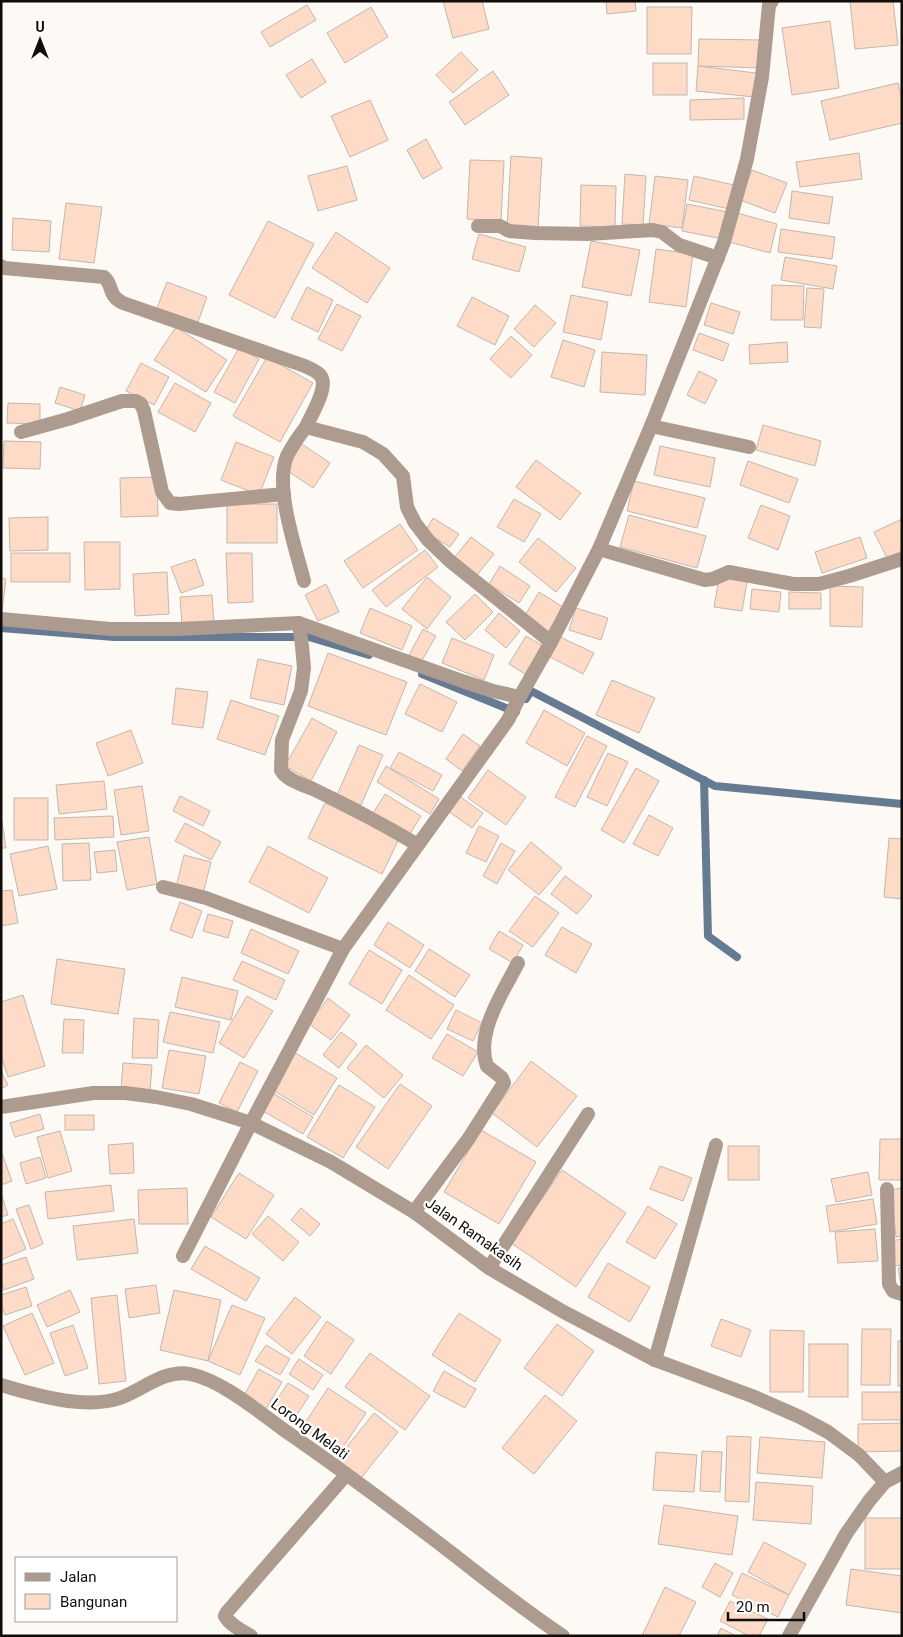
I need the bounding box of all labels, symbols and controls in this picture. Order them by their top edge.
north arrow [15,15,65,65]
text: U [35,19,45,35]
street label: Jalan Ramakasih [422,1194,526,1274]
street label: Lorong Melati [268,1395,352,1463]
legend [15,1557,178,1622]
text: Jalan [60,1568,97,1586]
scale bar [728,1590,804,1622]
text: Bangunan [60,1593,127,1611]
text: 20 m [736,1598,770,1616]

